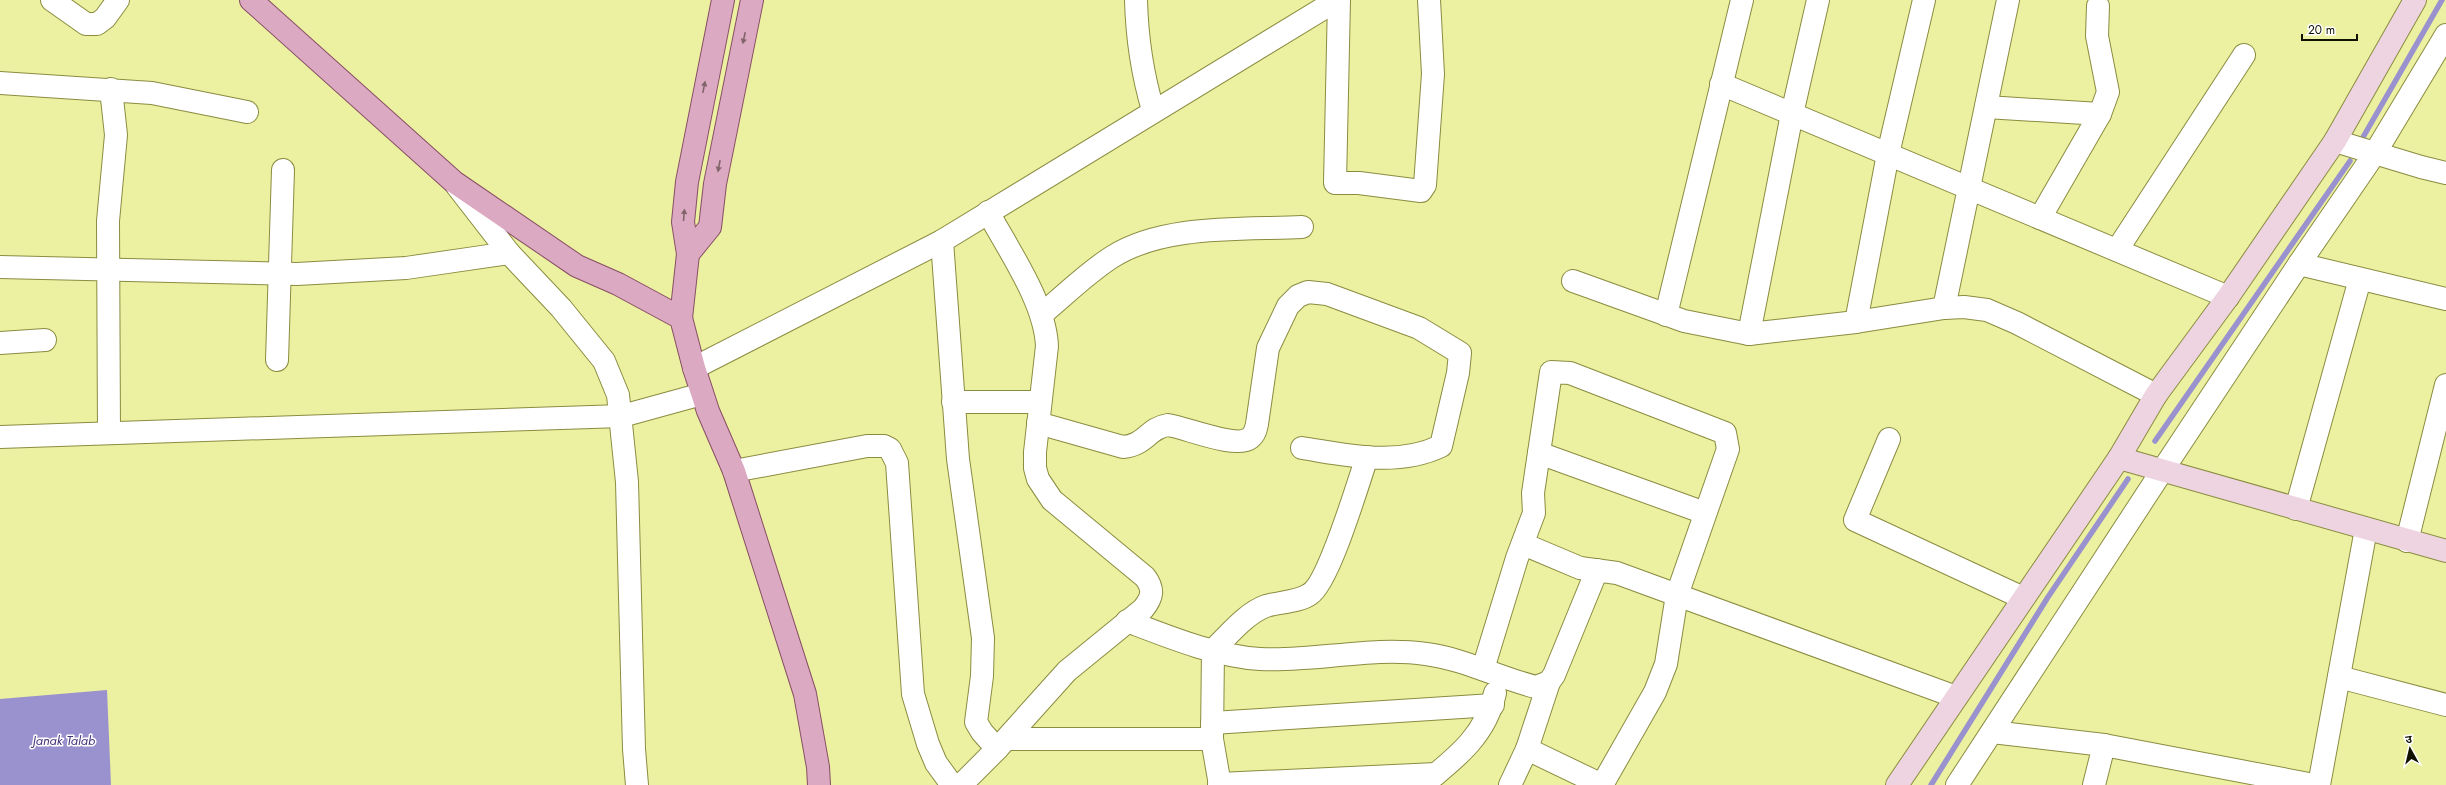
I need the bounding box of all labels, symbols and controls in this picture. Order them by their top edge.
scale bar [2302,16,2357,42]
text: 20 m [2308,21,2335,39]
one-way arrow [740,32,746,44]
one-way arrow [702,81,708,93]
one-way arrow [716,160,722,172]
one-way arrow [680,209,687,221]
north arrow [2390,729,2430,769]
water label: Janak Talab [30,731,96,750]
text: उ [2404,731,2413,747]

